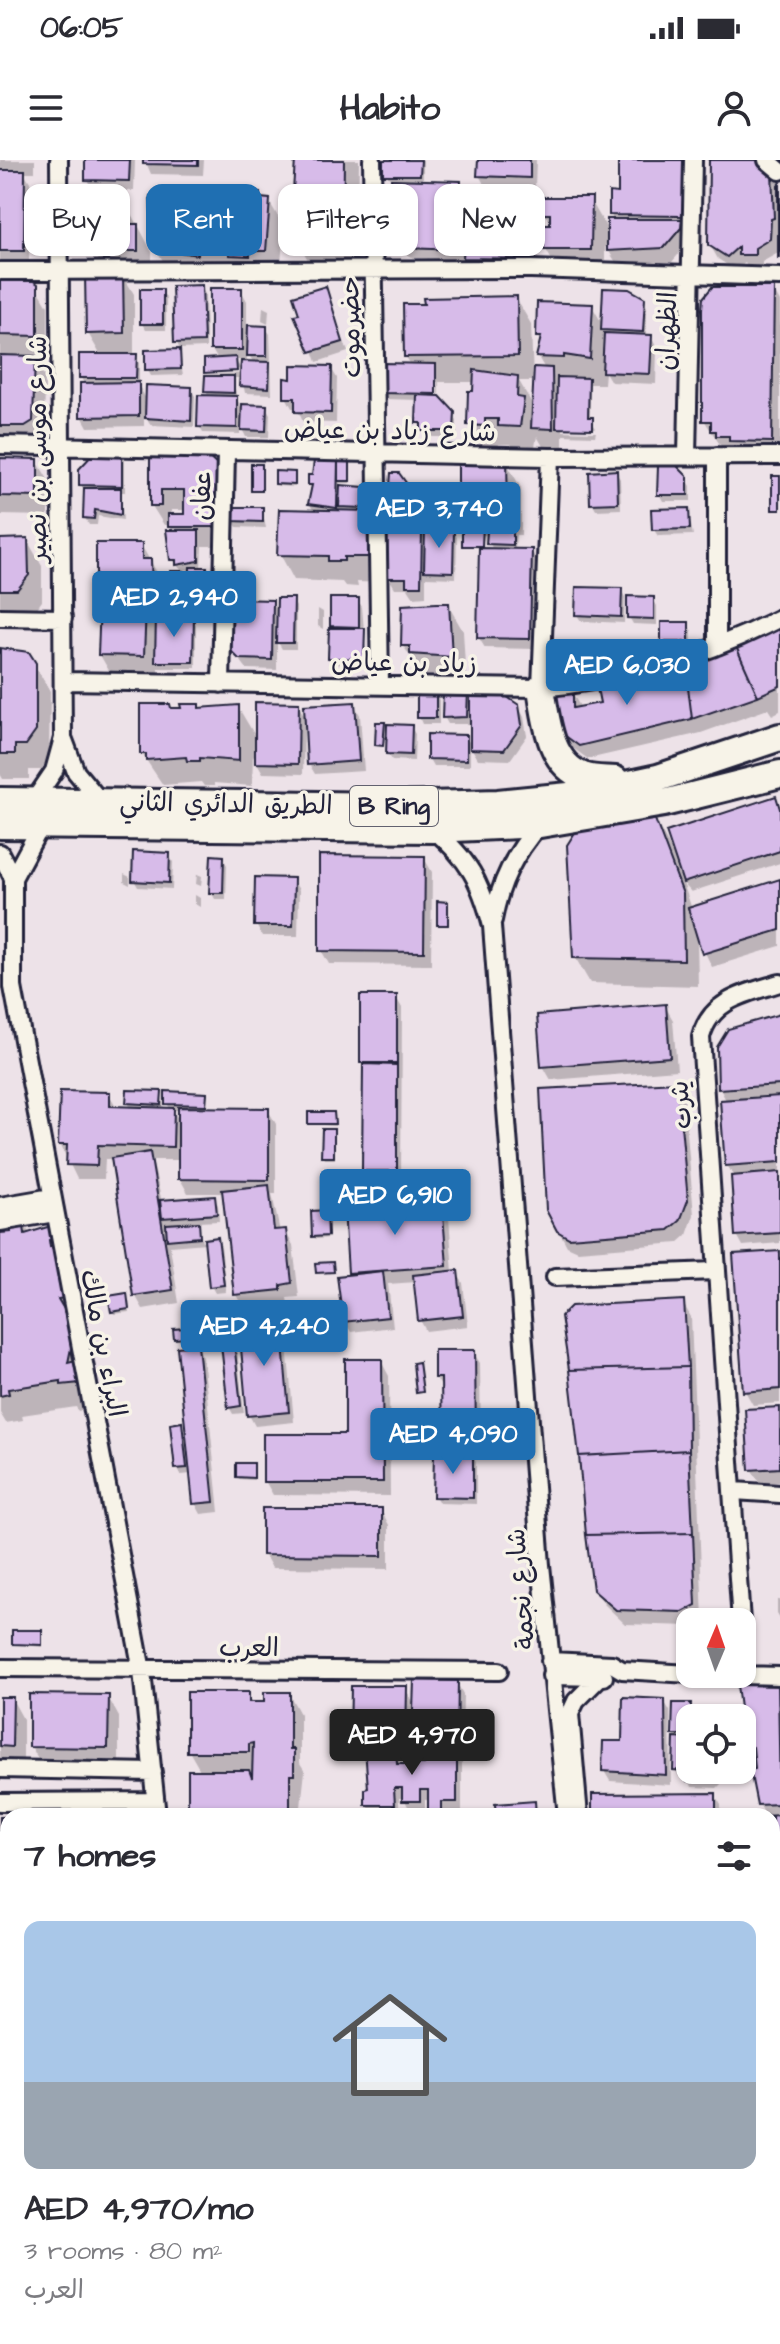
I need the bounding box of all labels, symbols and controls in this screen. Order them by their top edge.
text: 06:05 [40,7,123,49]
text: Habito [340,83,440,134]
icon: menu [24,86,68,130]
icon: person [712,86,756,130]
chip: Buy [24,184,130,256]
chip: Rent [146,184,262,256]
chip: Filters [278,184,418,256]
chip: New [434,184,545,256]
street label: حضرموت [332,276,370,378]
street label: الظهران [648,291,686,371]
street label: شارع موسى بن نصير [20,336,56,564]
street label: شارع زياد بن عياض [284,411,496,451]
street label: عفان [184,471,220,521]
pin: AED 3,740 [347,482,531,550]
text: AED 3,740 [375,490,503,526]
pin: AED 2,940 [82,571,266,639]
text: AED 2,940 [110,579,238,615]
pin: AED 6,030 [535,639,719,707]
street label: زياد بن عياض [331,644,477,682]
text: AED 6,030 [564,647,690,683]
street label: الطريق الدائري الثاني [119,784,333,828]
road number: B Ring [350,786,438,826]
street label: يثرب [661,1079,701,1131]
pin: AED 6,910 [303,1169,487,1237]
text: AED 6,910 [338,1177,452,1213]
street label: البراء بن مالك [71,1266,135,1420]
pin: AED 4,240 [172,1300,356,1368]
text: AED 4,240 [199,1308,329,1344]
pin: AED 4,090 [361,1408,545,1476]
text: AED 4,090 [388,1416,518,1452]
street label: شارع نجمة [498,1527,544,1651]
north arrow [676,1608,756,1688]
map controls [676,1608,756,1784]
street label: العرب [219,1630,279,1666]
button: locate [676,1704,756,1784]
pin: AED 4,970 [320,1709,504,1777]
text: AED 4,970 [348,1717,476,1753]
text: 7 homes [24,1832,156,1880]
icon: filters [712,1834,756,1878]
icon: home [318,1973,462,2117]
text: AED 4,970/mo [24,2185,254,2233]
text: 3 rooms · 80 m² [24,2233,223,2269]
text: العرب [24,2272,84,2308]

